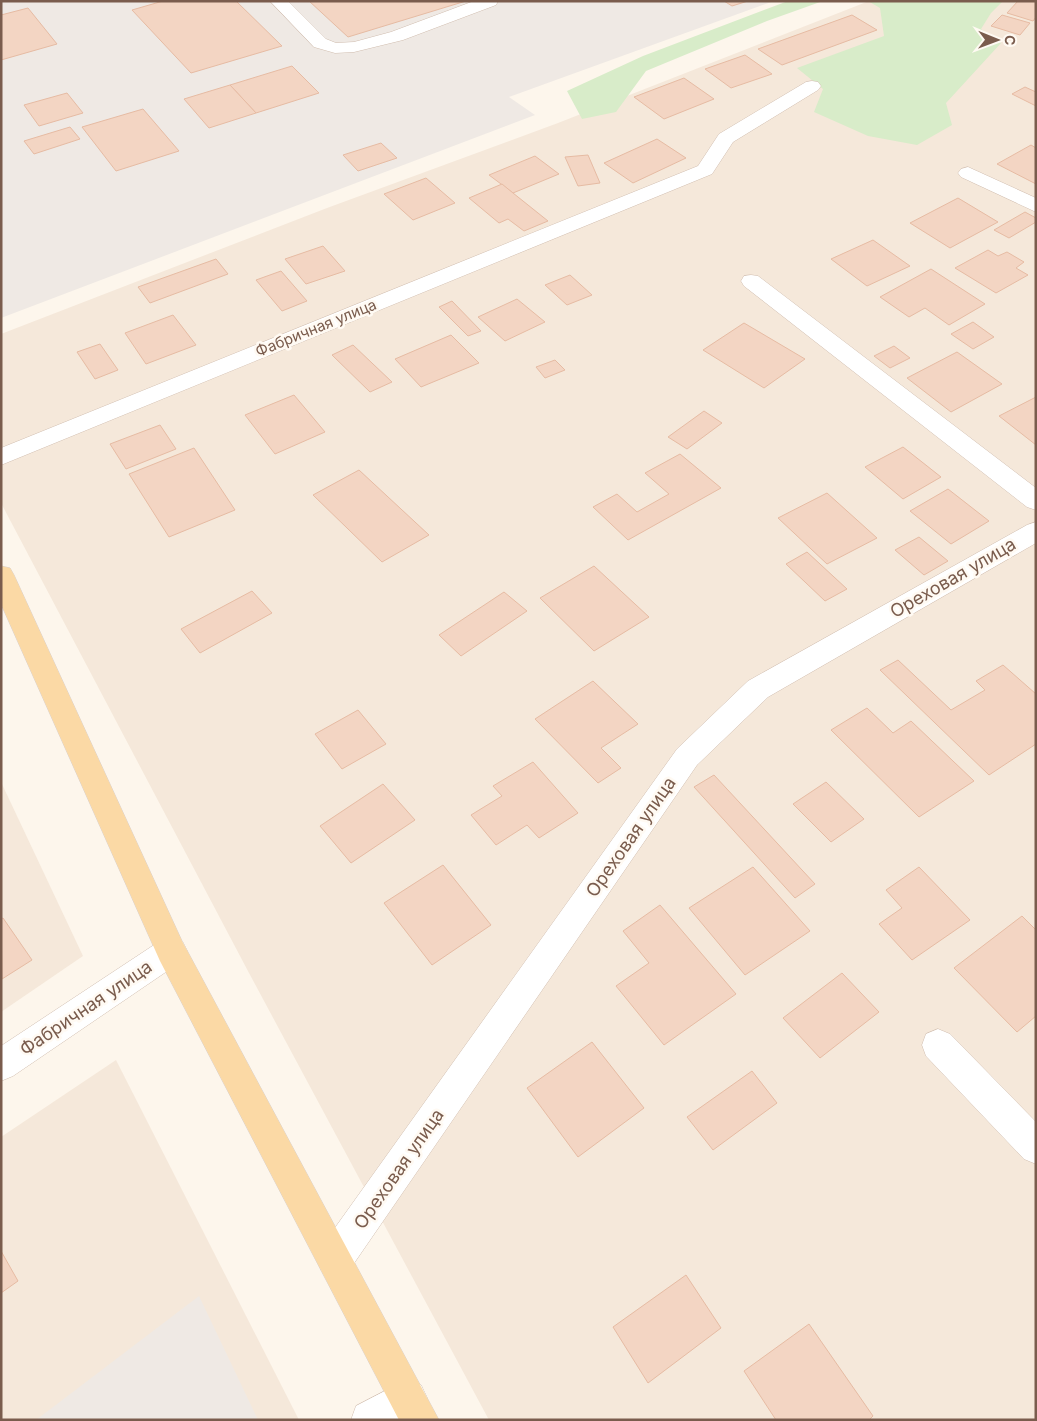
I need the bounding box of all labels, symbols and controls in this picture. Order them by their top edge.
north arrow [972,15,1022,65]
text: С [1002,35,1019,46]
street label: Фабричная улица [252,295,379,360]
street label: Ореховая улица [886,533,1019,622]
street label: Ореховая улица [581,773,680,901]
street label: Фабричная улица [16,956,156,1060]
street label: Ореховая улица [349,1105,448,1233]

